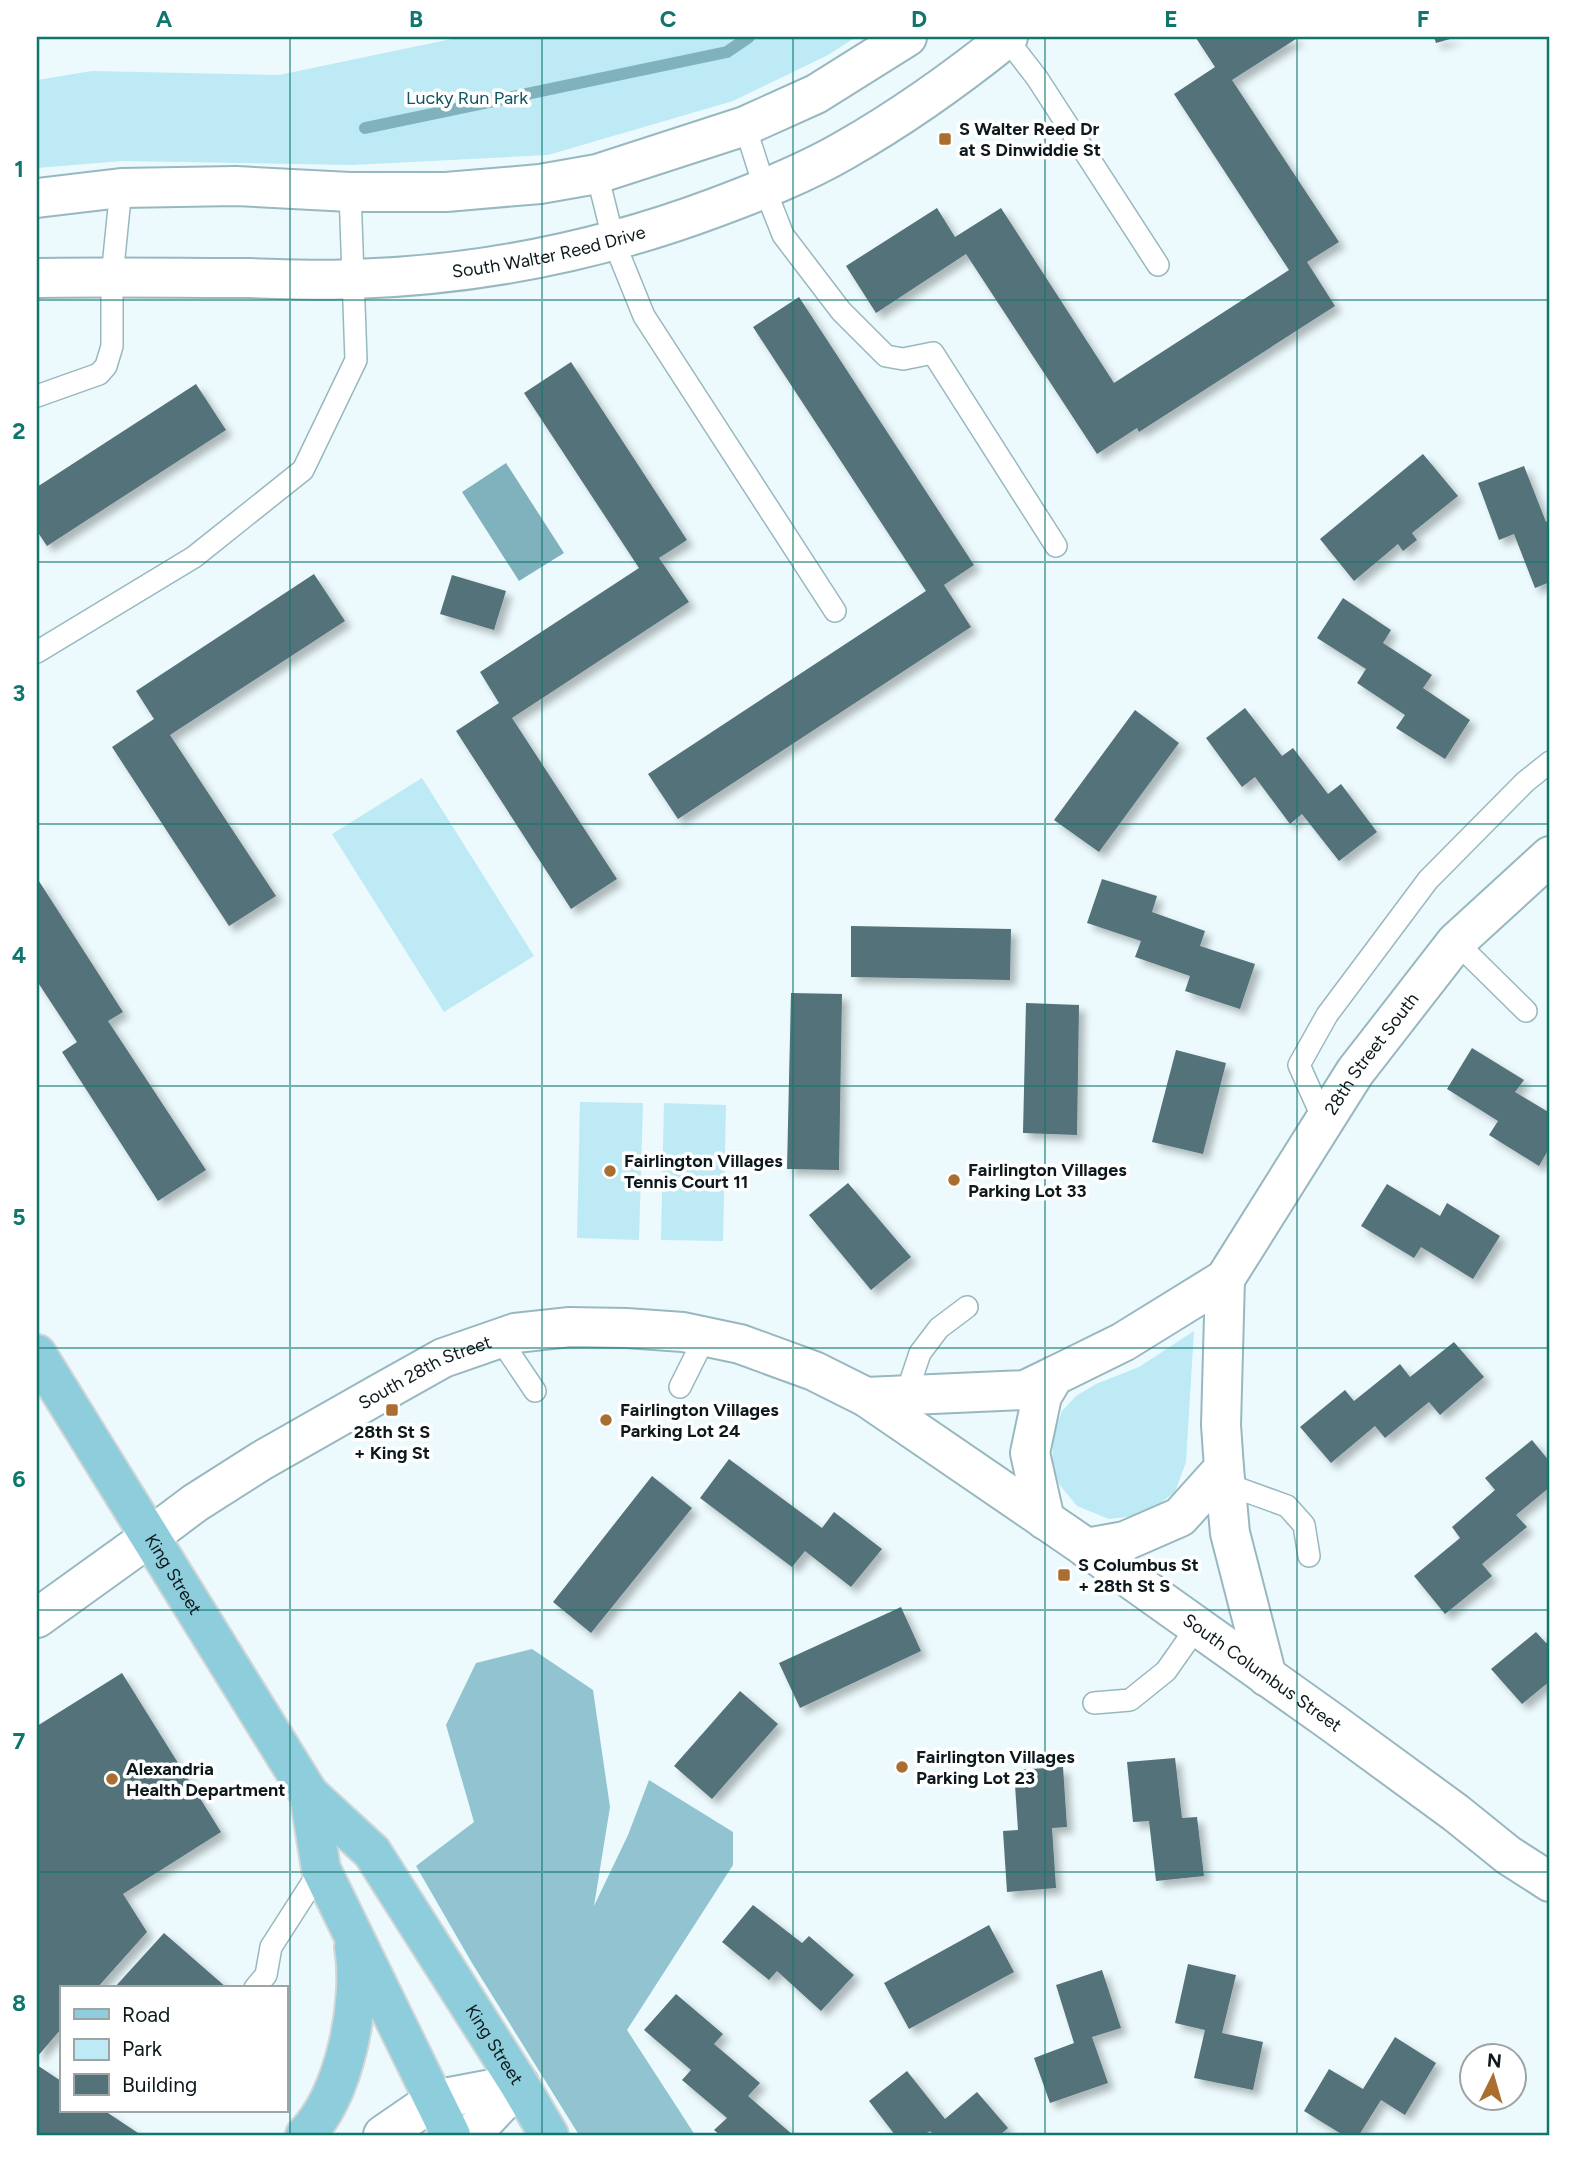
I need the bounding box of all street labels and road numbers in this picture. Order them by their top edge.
street label: South Walter Reed Drive [451,221,648,283]
street label: 28th Street South [1320,988,1423,1119]
street label: South 28th Street [355,1331,495,1414]
street label: King Street [140,1530,206,1619]
street label: South Columbus Street [1179,1609,1346,1737]
street label: King Street [461,2000,528,2089]

